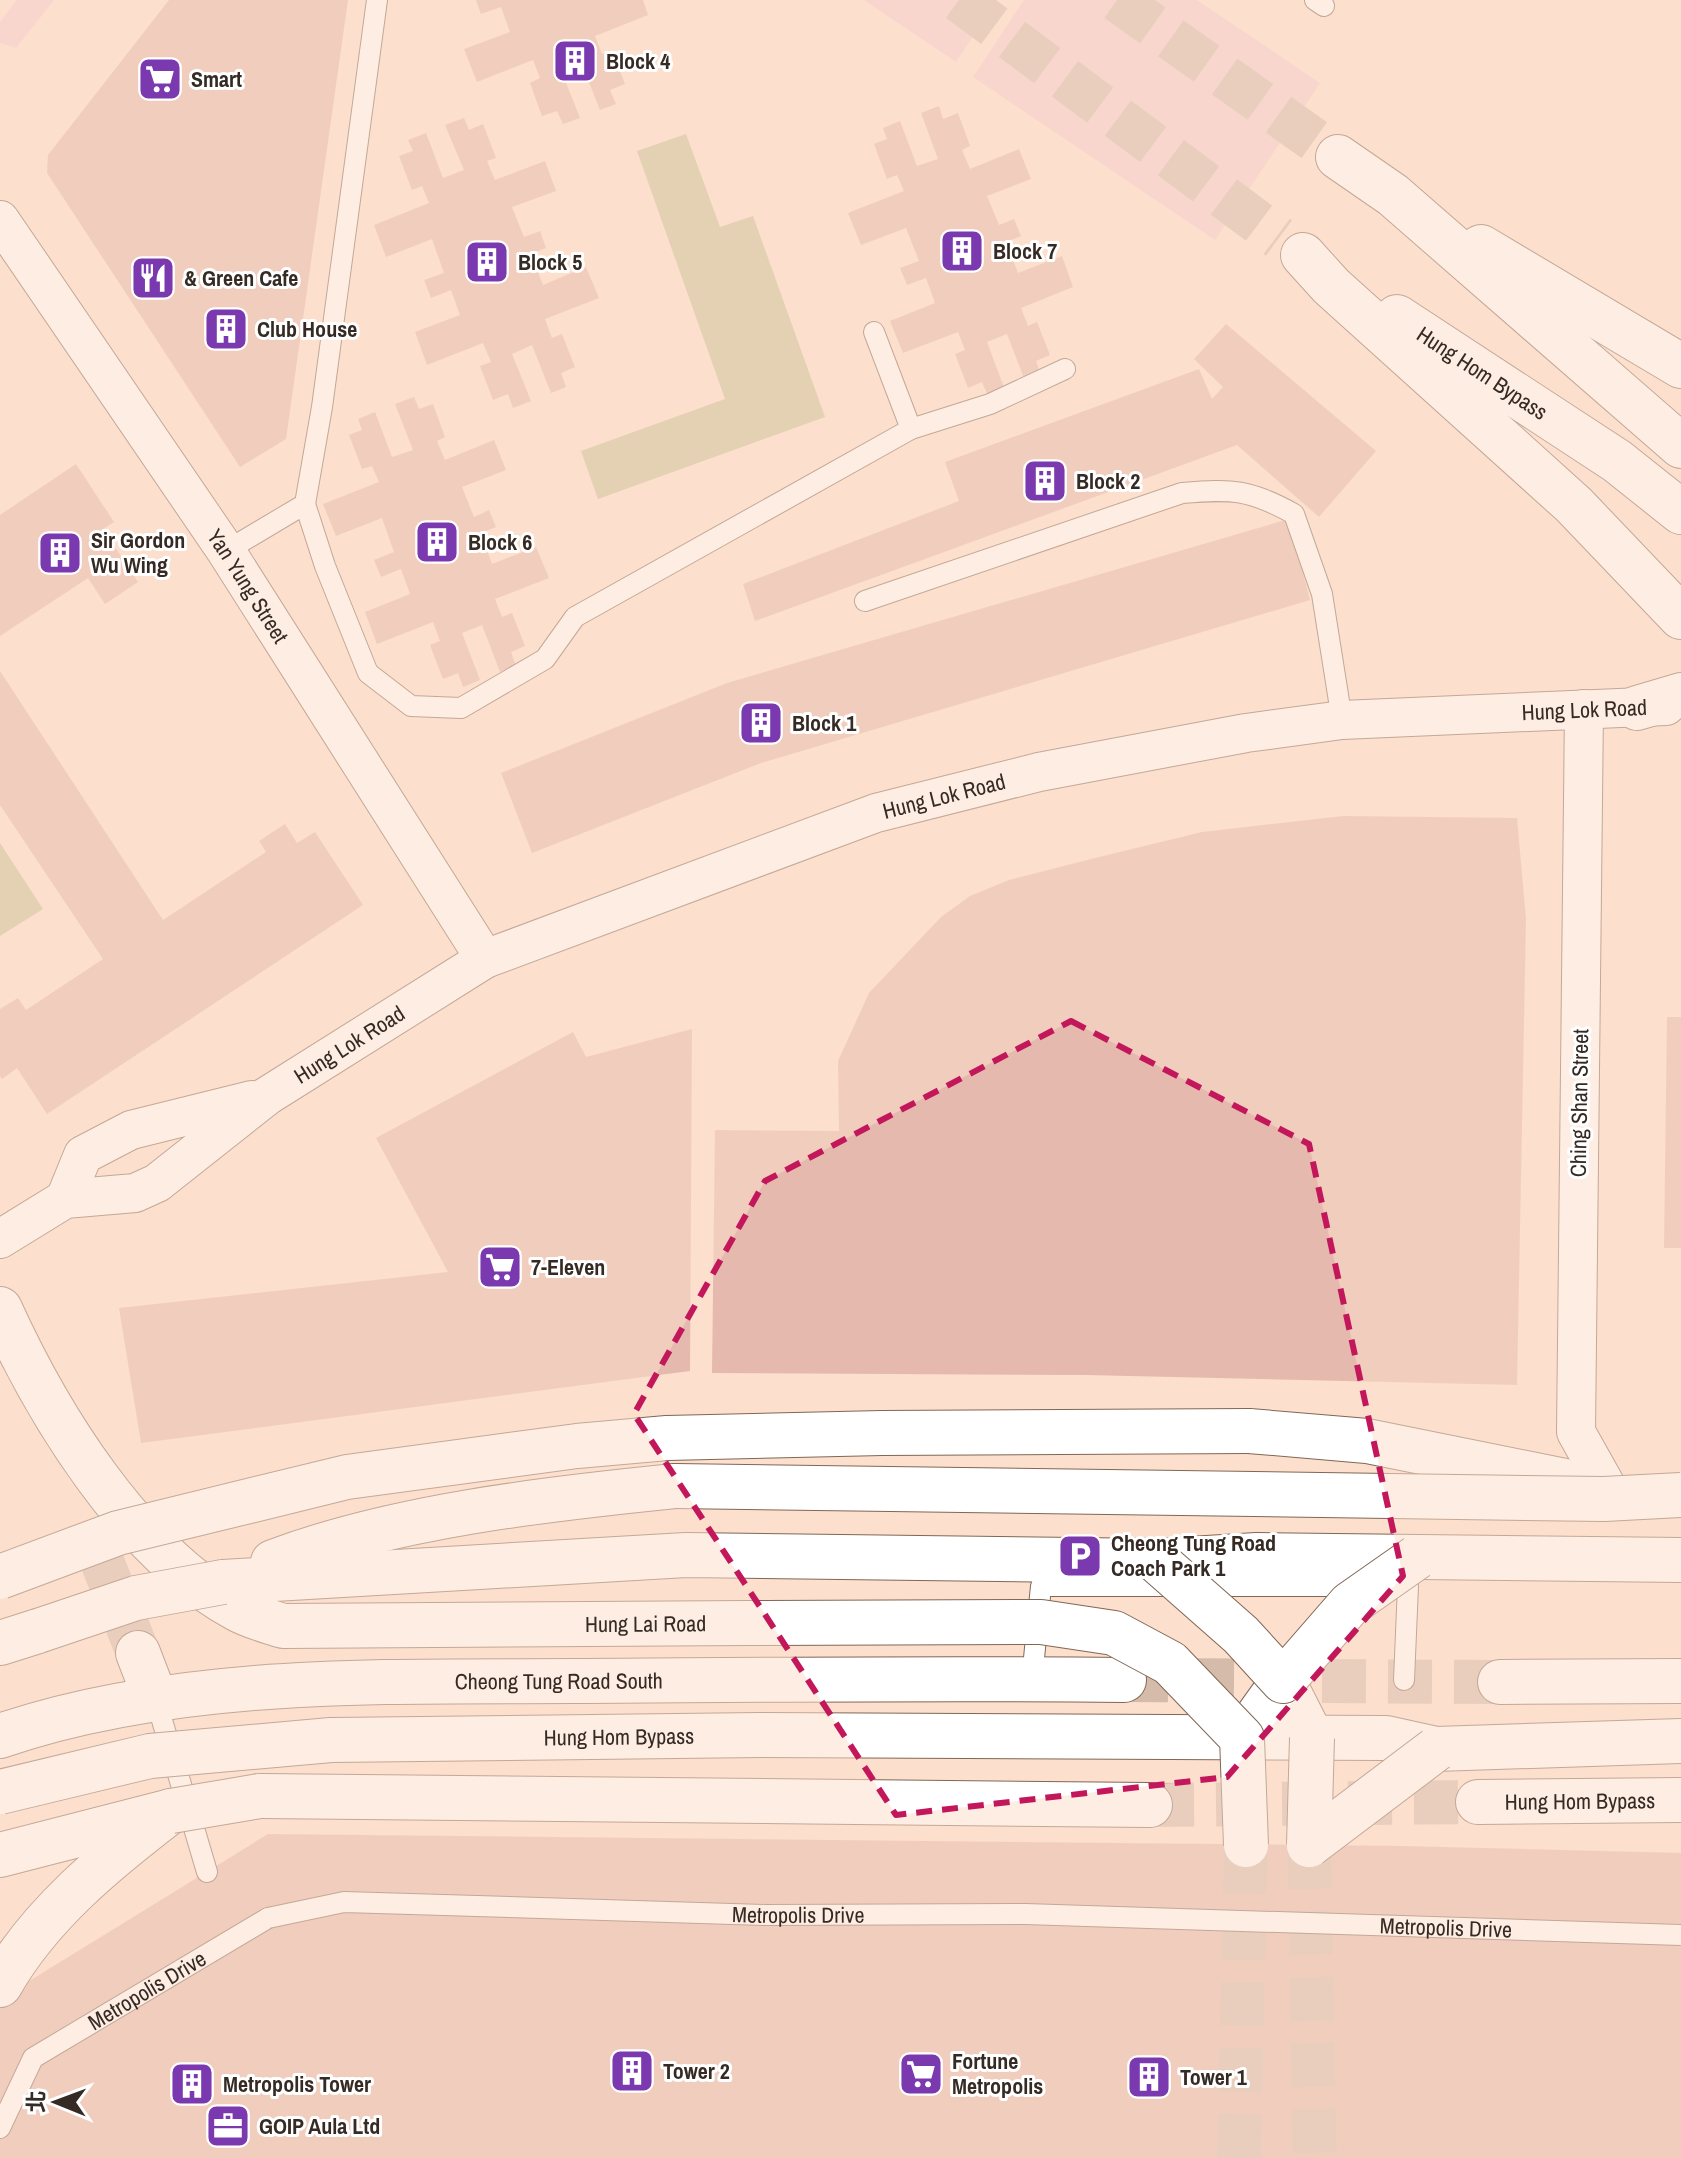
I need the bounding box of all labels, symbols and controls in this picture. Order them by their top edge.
building icon: Block 4 [551,37,599,85]
place label: Block 4 [606,46,670,76]
supermarket icon: Smart [136,55,184,103]
place label: Smart [191,64,242,94]
building icon: Block 7 [938,227,986,275]
place label: Block 7 [993,236,1057,266]
building icon: Block 5 [463,238,511,286]
place label: Block 5 [518,247,582,277]
restaurant icon: & Green Cafe [129,254,177,302]
place label: & Green Cafe [184,263,298,293]
building icon: Club House [202,305,250,353]
place label: Club House [257,314,357,344]
street label: Hung Hom Bypass [1411,319,1554,427]
building icon: Block 2 [1021,457,1069,505]
place label: Block 2 [1076,466,1140,496]
building icon: Block 6 [413,518,461,566]
street label: Yan Yung Street [200,523,296,649]
place label: Sir Gordon Wu Wing [91,525,185,580]
place label: Block 6 [468,527,532,557]
building icon: Sir Gordon Wu Wing [36,529,84,577]
street label: Hung Lok Road [1521,692,1648,727]
building icon: Block 1 [737,699,785,747]
place label: Block 1 [792,708,857,738]
street label: Hung Lok Road [880,766,1009,826]
street label: Hung Lok Road [288,998,410,1090]
street label: Ching Shan Street [1563,1029,1595,1177]
supermarket icon: 7-Eleven [476,1243,524,1291]
place label: 7-Eleven [531,1252,605,1282]
place label: Cheong Tung Road Coach Park 1 [1111,1528,1276,1583]
parking icon: Cheong Tung Road Coach Park 1 [1056,1532,1104,1580]
street label: Hung Lai Road [585,1608,706,1639]
street label: Cheong Tung Road South [455,1665,663,1696]
street label: Hung Hom Bypass [544,1721,694,1753]
street label: Hung Hom Bypass [1505,1785,1655,1817]
street label: Metropolis Drive [731,1899,864,1930]
street label: Metropolis Drive [1379,1910,1513,1945]
street label: Metropolis Drive [82,1943,212,2037]
place label: Fortune Metropolis [952,2046,1043,2101]
building icon: Tower 2 [608,2047,656,2095]
supermarket icon: Fortune Metropolis [897,2050,945,2098]
building icon: Tower 1 [1125,2053,1173,2101]
place label: Tower 2 [663,2056,730,2086]
building icon: Metropolis Tower [168,2060,216,2108]
north arrow [16,2062,96,2142]
place label: Tower 1 [1180,2062,1248,2092]
place label: Metropolis Tower [223,2069,371,2099]
text: 北 [21,2090,51,2113]
office icon: GOIP Aula Ltd [204,2102,252,2150]
place label: GOIP Aula Ltd [259,2111,380,2141]

